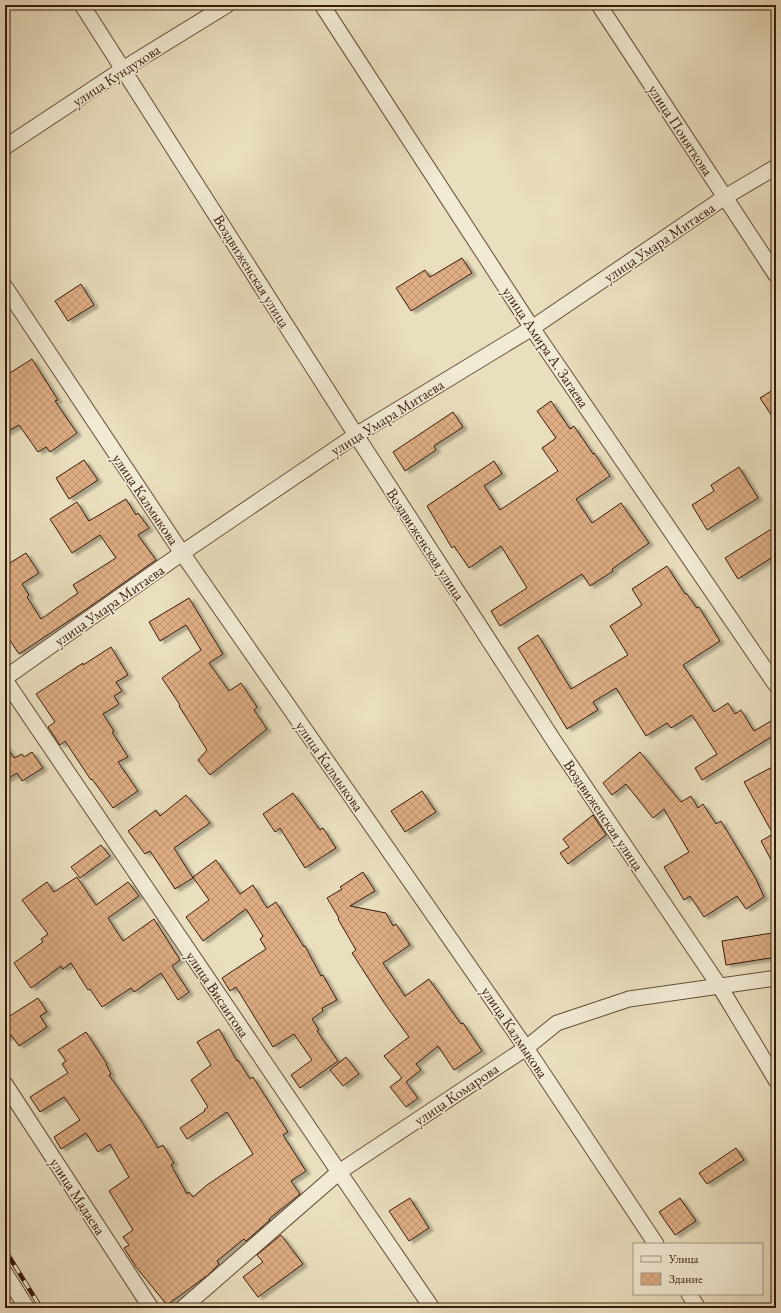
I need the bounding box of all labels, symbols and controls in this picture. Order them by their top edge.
street label: улица Кундухова [68,40,164,110]
street label: улица Поняткова [644,81,718,179]
street label: улица Умара Митаева [600,198,718,286]
street label: Воздвиженская улица [209,211,295,331]
street label: улица Амира А. Загаева [498,283,594,411]
street label: улица Умара Митаева [327,375,447,459]
street label: улица Калмыкова [108,450,184,548]
street label: Воздвиженская улица [383,484,469,604]
street label: улица Умара Митаева [50,560,168,650]
street label: улица Калмыкова [292,717,368,815]
street label: Воздвиженская улица [560,756,648,874]
street label: улица Висаитова [182,947,254,1041]
street label: улица Калмыкова [477,983,553,1081]
street label: улица Комарова [410,1059,502,1129]
street label: улица Мадаева [46,1154,110,1238]
legend [633,1243,763,1295]
text: Улица [668,1251,699,1267]
text: Здание [669,1271,703,1287]

